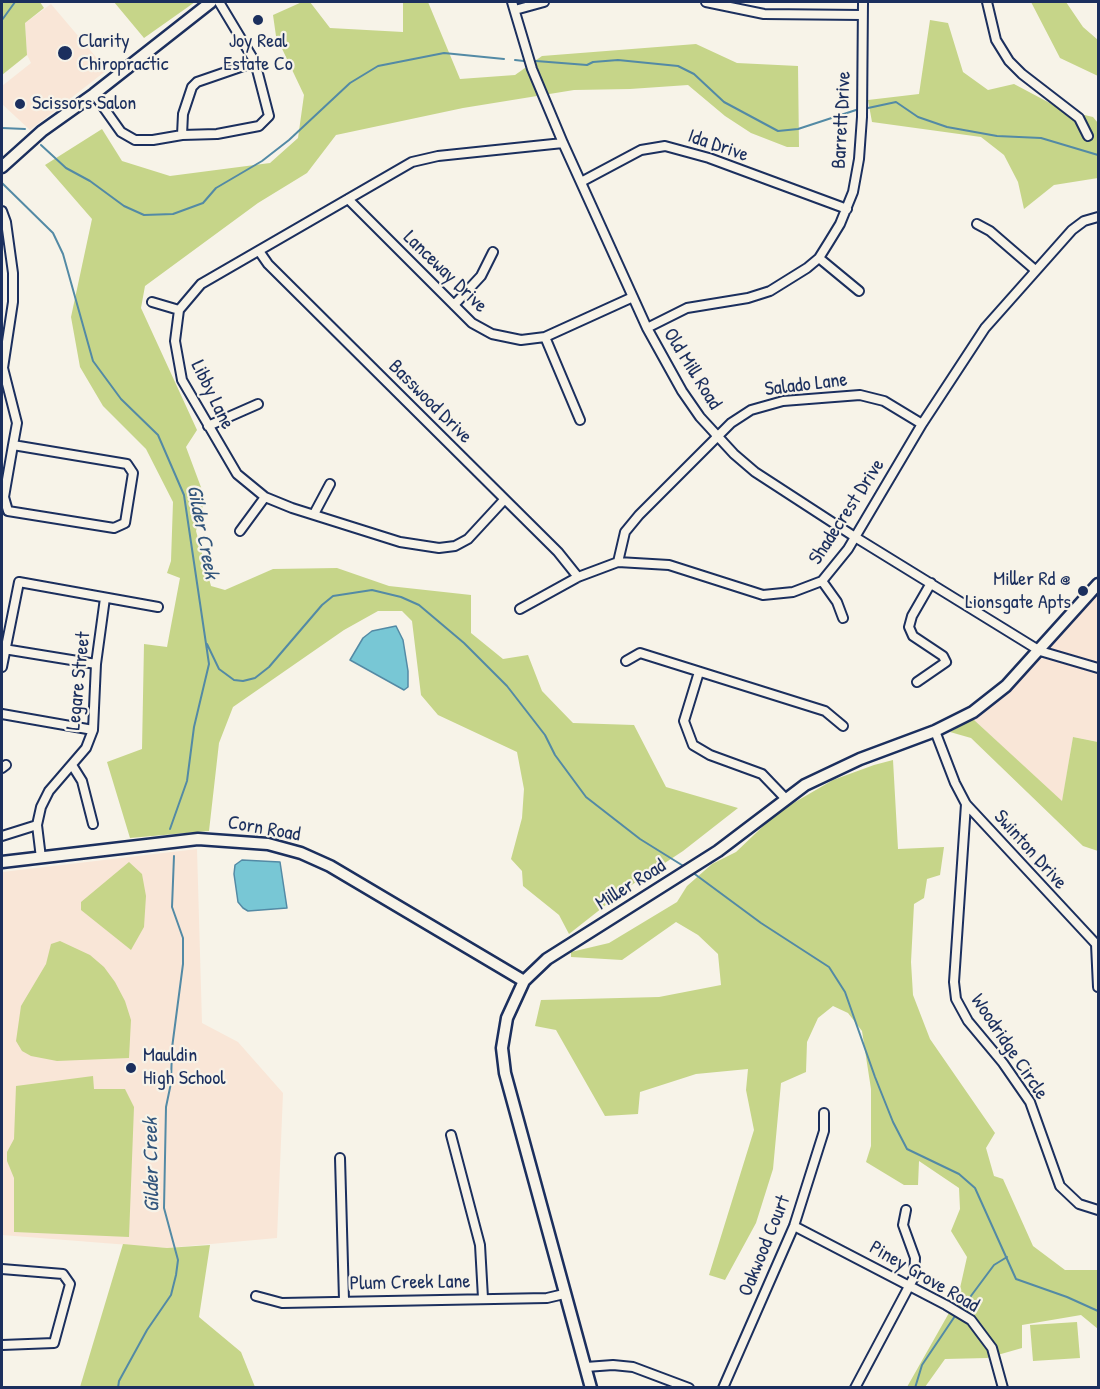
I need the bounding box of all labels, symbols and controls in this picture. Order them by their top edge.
marker: Joy Real Estate Co [251,13,265,27]
place label: Clarity Chiropractic [78,30,169,77]
place label: Joy Real Estate Co [223,30,293,77]
marker: Clarity Chiropractic [56,44,74,62]
street label: Barrett Drive [827,71,857,169]
place label: Scissors Salon [32,92,136,116]
marker: Scissors Salon [13,97,27,111]
street label: Ida Drive [685,124,751,168]
street label: Lanceway Drive [398,226,492,318]
street label: Old Mill Road [658,324,726,414]
street label: Basswood Drive [383,355,477,449]
street label: Libby Lane [185,357,239,433]
street label: Salado Lane [763,368,849,402]
street label: Shadecrest Drive [804,455,890,569]
water label: Gilder Creek [181,483,223,581]
place label: Miller Rd @ Lionsgate Apts [965,568,1071,615]
marker: Miller Rd @ Lionsgate Apts [1076,584,1090,598]
street label: Legare Street [62,631,96,731]
street label: Swinton Drive [988,805,1072,895]
street label: Corn Road [226,811,302,847]
street label: Miller Road [592,854,670,916]
street label: Woodridge Circle [965,990,1053,1104]
place label: Mauldin High School [143,1044,226,1091]
marker: Mauldin High School [124,1061,138,1075]
water label: Gilder Creek [139,1117,165,1213]
street label: Oakwood Court [734,1192,796,1300]
street label: Piney Grove Road [865,1236,983,1318]
street label: Plum Creek Lane [349,1270,471,1296]

